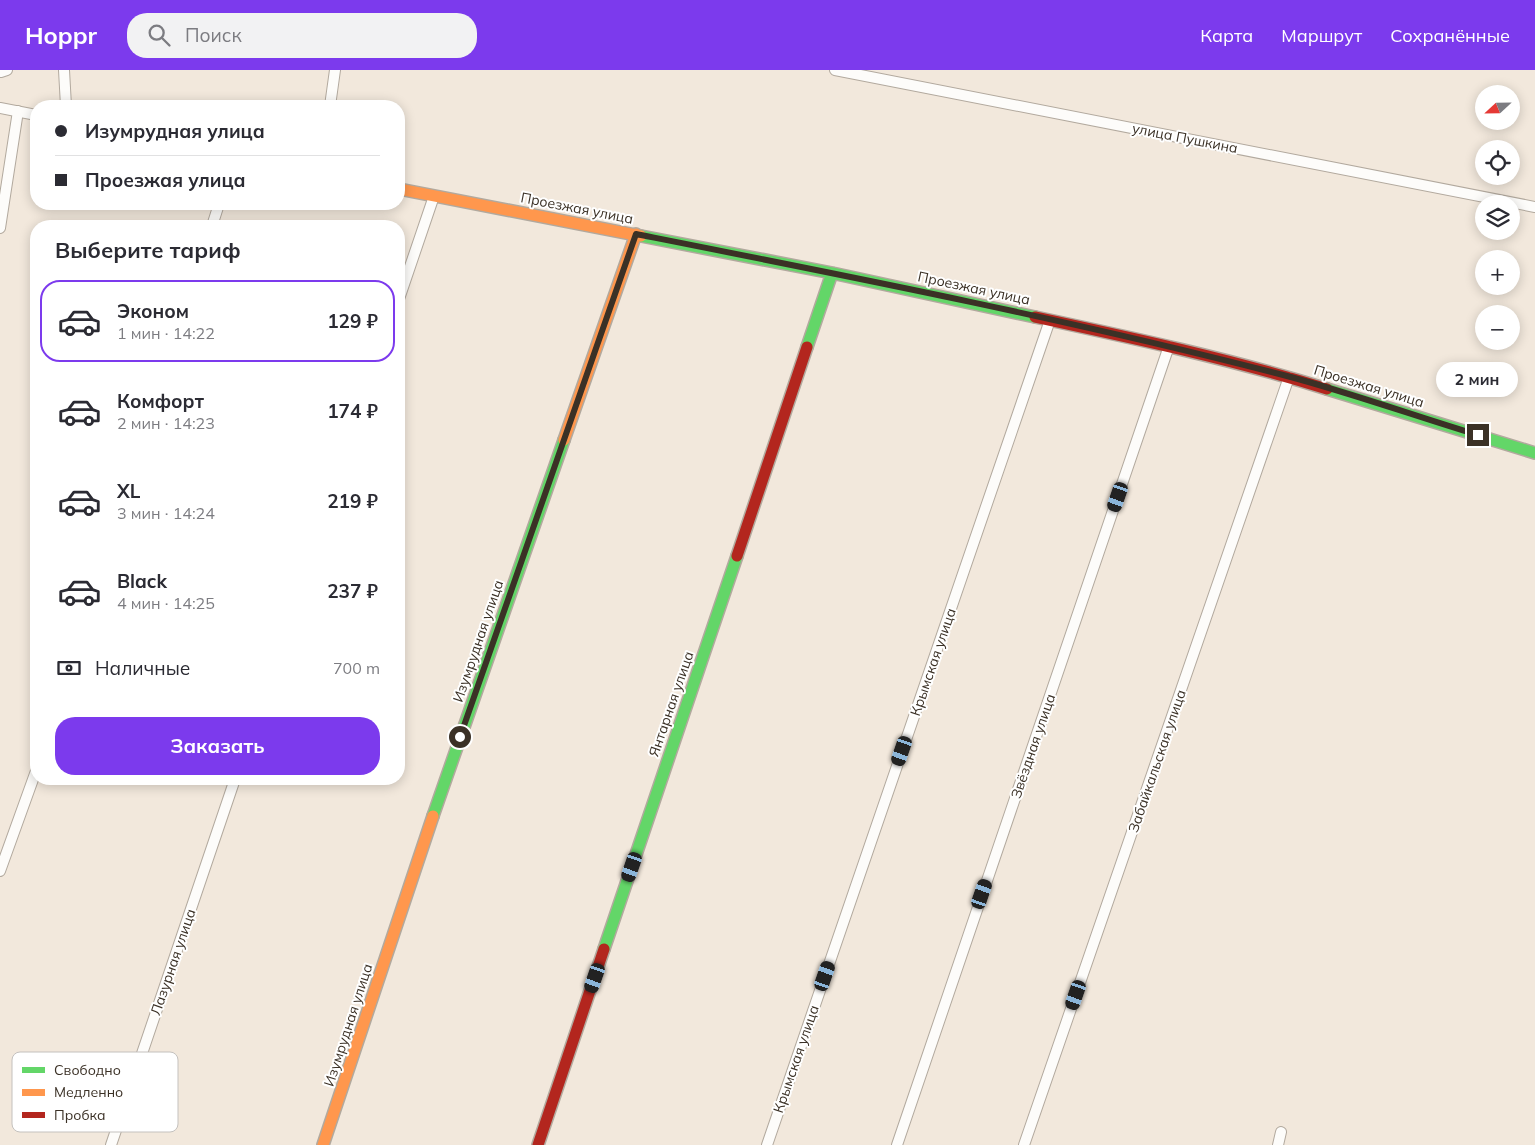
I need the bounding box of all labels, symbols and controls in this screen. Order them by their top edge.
search box [127,13,477,58]
text: Hoppr [25,20,97,50]
icon: search [145,21,173,49]
text: Поиск [185,23,242,47]
text: Карта [1200,24,1253,47]
text: Маршрут [1281,24,1362,47]
text: Сохранённые [1390,24,1510,47]
north arrow [1475,85,1520,130]
map controls [1475,85,1520,350]
text: Изумрудная улица [85,119,265,143]
street label: улица Пушкина [1131,119,1239,157]
button: locate [1475,140,1520,185]
text: Проезжая улица [85,168,246,192]
street label: Проезжая улица [519,188,635,228]
button: layers [1475,195,1520,240]
text: Выберите тариф [55,236,241,264]
button: + [1475,250,1520,295]
street label: Проезжая улица [916,267,1032,309]
icon: car [57,299,102,344]
text: Эконом [117,299,189,323]
button: − [1475,305,1520,350]
text: 129 ₽ [327,309,378,333]
text: 1 мин · 14:22 [117,323,215,343]
street label: Проезжая улица [1312,361,1426,411]
callout: 2 мин [1437,362,1519,398]
text: 2 мин [1455,369,1499,389]
icon: car [57,389,102,434]
text: Комфорт [117,389,204,413]
text: 174 ₽ [327,399,378,423]
text: 2 мин · 14:23 [117,413,215,433]
route end [1467,424,1489,446]
icon: car [57,479,102,524]
text: XL [117,479,140,503]
car [1106,480,1129,514]
text: 219 ₽ [327,489,378,513]
text: 3 мин · 14:24 [117,503,215,523]
icon: car [57,569,102,614]
text: Black [117,569,167,593]
street label: Изумрудная улица [449,578,507,704]
text: 237 ₽ [327,579,378,603]
text: 4 мин · 14:25 [117,593,215,613]
street label: Крымская улица [906,606,960,718]
street label: Янтарная улица [645,649,697,759]
icon: cash [55,654,83,682]
text: Наличные [95,656,190,680]
text: 700 m [333,658,380,678]
street label: Забайкальская улица [1124,687,1190,835]
street label: Звёздная улица [1007,691,1059,801]
button: Заказать [55,717,380,775]
route start [449,726,471,748]
car [890,734,913,768]
car [620,850,643,884]
car [970,877,993,911]
street label: Лазурная улица [146,906,200,1018]
car [813,959,836,993]
street label: Изумрудная улица [320,961,376,1089]
car [583,961,606,995]
car [1064,978,1087,1012]
street label: Крымская улица [769,1003,823,1115]
legend [12,1052,178,1132]
text: Свободно [54,1061,121,1079]
text: Медленно [54,1083,123,1101]
text: Пробка [54,1106,106,1124]

